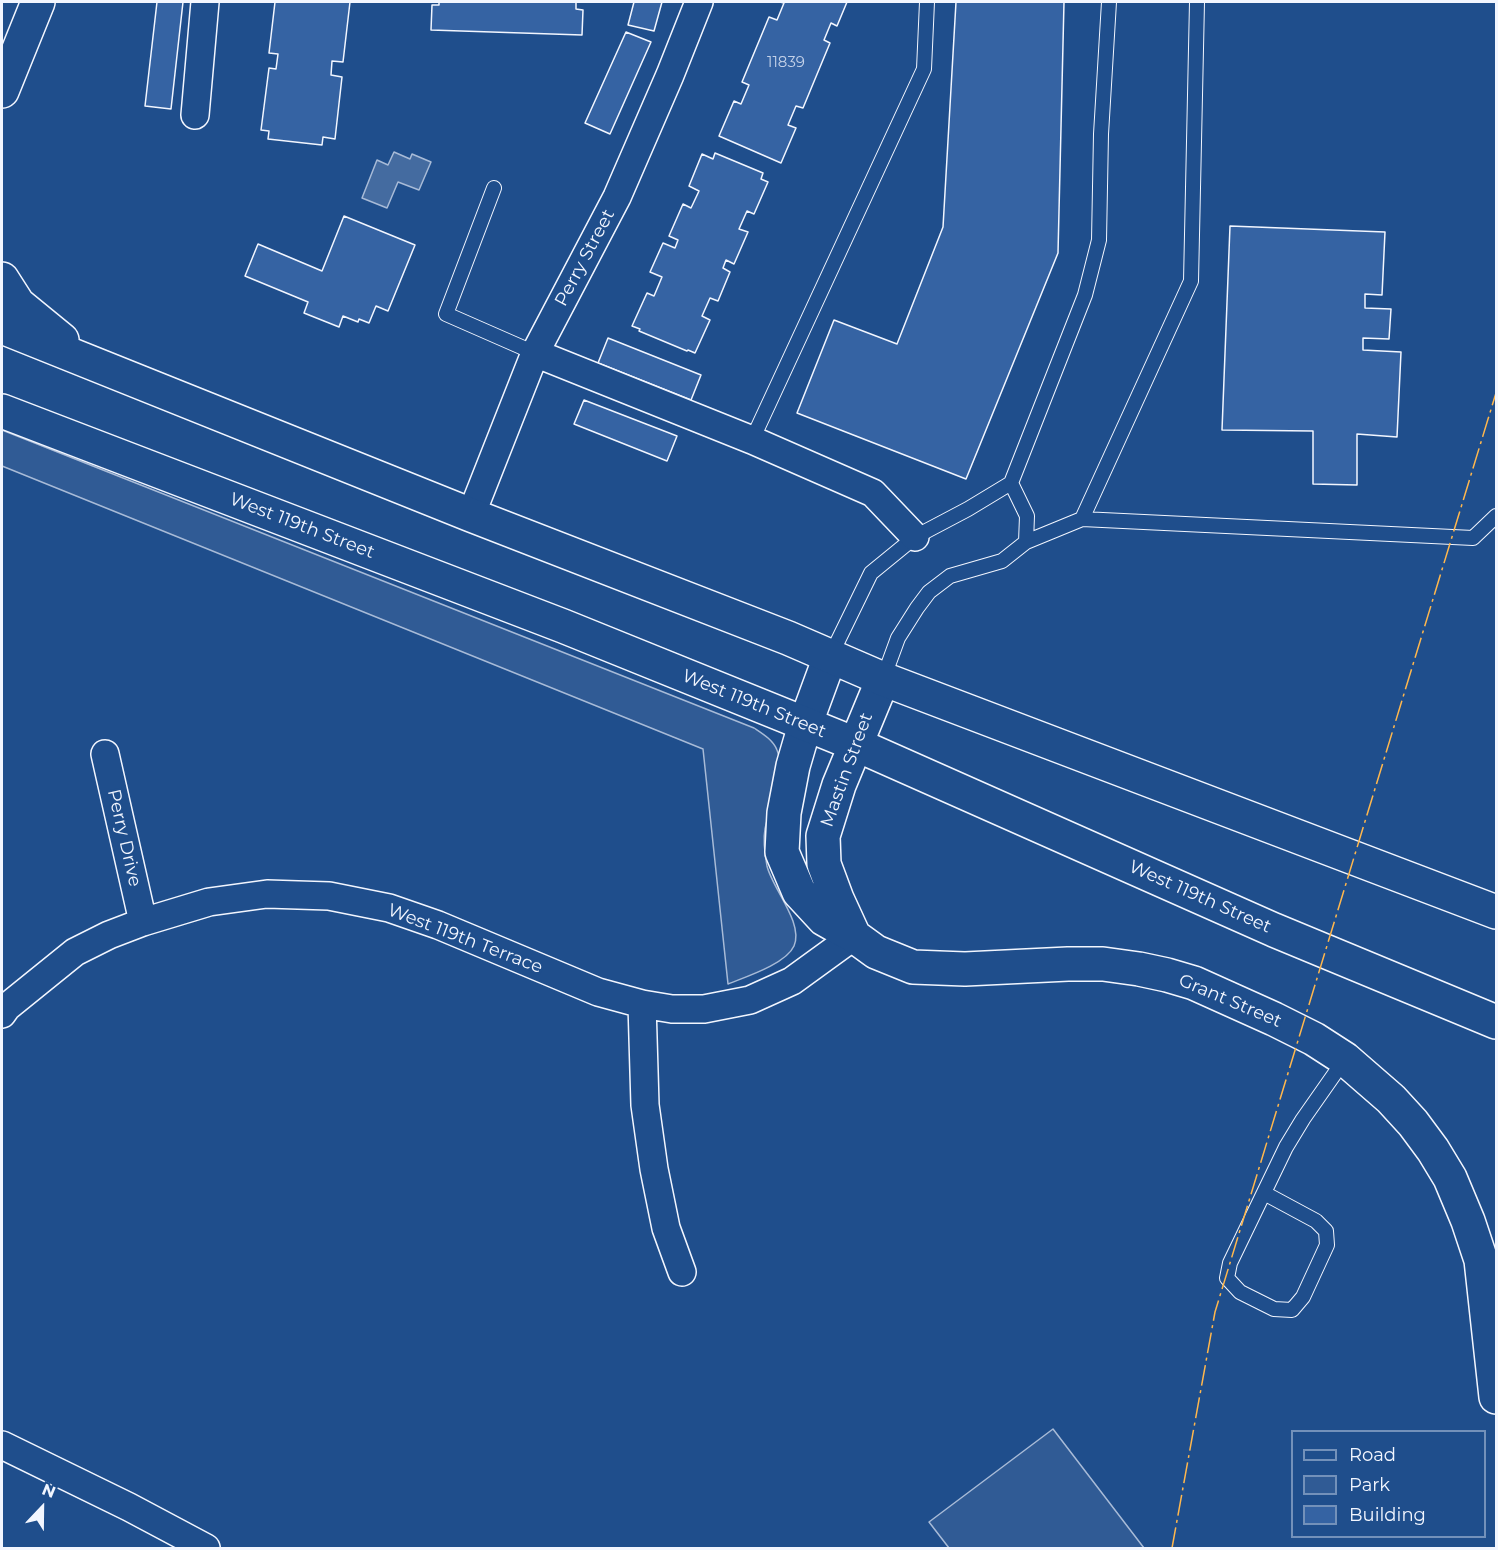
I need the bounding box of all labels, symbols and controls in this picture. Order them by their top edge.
house number: 11839 [767,54,805,72]
street label: Perry Street [550,206,620,310]
street label: West 119th Street [227,488,377,564]
street label: West 119th Street [679,665,829,743]
street label: Mastin Street [816,710,878,830]
street label: Perry Drive [102,787,146,889]
street label: West 119th Street [1126,856,1274,938]
street label: West 119th Terrace [384,899,546,979]
street label: Grant Street [1175,970,1285,1032]
legend [1291,1430,1486,1538]
text: Road [1349,1444,1396,1466]
text: Park [1349,1474,1390,1496]
north arrow [12,1478,72,1538]
text: N [39,1480,58,1502]
text: Building [1349,1504,1426,1526]

